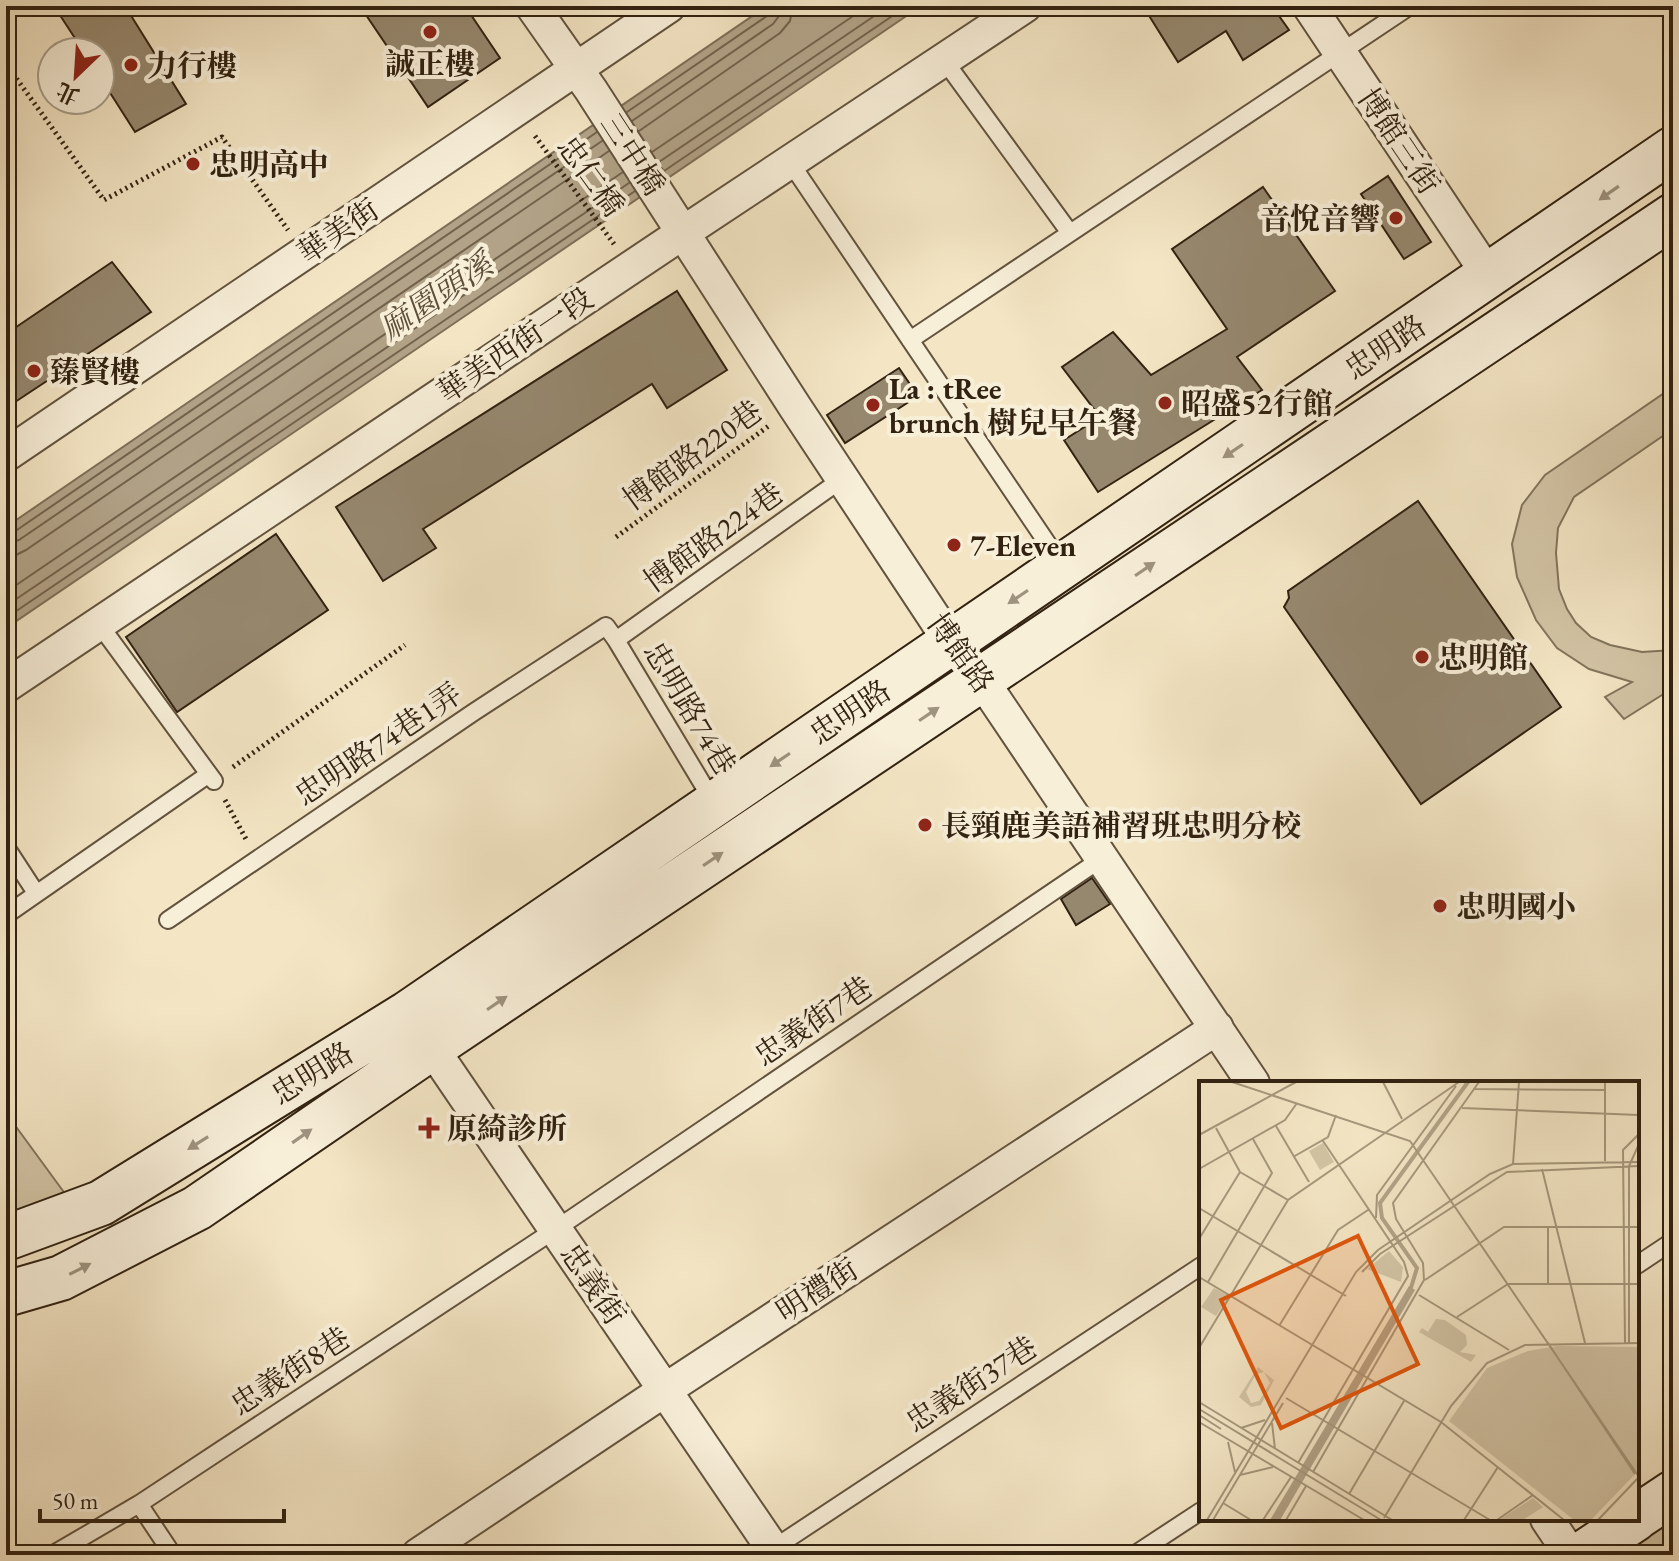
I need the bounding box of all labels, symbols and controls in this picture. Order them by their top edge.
marker: 誠正樓 [421,23,439,41]
north arrow [36,36,116,116]
place label: 誠正樓 [385,44,475,83]
place label: 力行樓 [147,46,237,85]
marker: 力行樓 [122,56,140,74]
text: 北 [52,76,84,111]
street label: 博館三街 [1349,80,1449,202]
street label: 三中橋 [592,106,674,202]
street label: 忠仁橋 [549,128,633,224]
place label: 忠明高中 [209,145,329,184]
marker: 忠明高中 [184,155,202,173]
one-way arrow [1598,185,1619,200]
street label: 華美街 [290,190,386,272]
place label: 音悅音響 [1260,199,1380,238]
marker: 音悅音響 [1387,209,1405,227]
water label: 麻園頭溪 [371,241,503,349]
street label: 華美西街一段 [429,279,601,411]
street label: 忠明路 [1337,306,1433,388]
place label: 臻賢樓 [50,352,140,391]
marker: 臻賢樓 [25,362,43,380]
place label: La : tRee brunch 樹兒早午餐 [889,369,1137,442]
place label: 昭盛52行館 [1181,384,1333,423]
street label: 博館路220巷 [615,391,769,519]
marker: 昭盛52行館 [1156,394,1174,412]
marker: La : tRee brunch 樹兒早午餐 [864,396,882,414]
one-way arrow [1222,443,1243,458]
street label: 博館路224巷 [636,473,790,601]
place label: 7-Eleven [970,526,1076,565]
marker: 7-Eleven [945,536,963,554]
one-way arrow [1135,562,1156,577]
one-way arrow [1007,590,1028,605]
street label: 博館路 [919,605,1003,701]
street label: 忠明路74巷 [635,634,745,782]
place label: 忠明館 [1438,638,1528,677]
marker: 忠明館 [1413,648,1431,666]
street label: 忠明路 [802,671,898,753]
street label: 忠明路74巷1弄 [287,674,469,814]
one-way arrow [918,707,940,722]
one-way arrow [769,752,790,767]
place label: 長頸鹿美語補習班忠明分校 [941,806,1301,845]
marker: 長頸鹿美語補習班忠明分校 [916,816,934,834]
one-way arrow [703,851,724,866]
place label: 忠明國小 [1456,887,1576,926]
marker: 忠明國小 [1431,897,1449,915]
street label: 忠義街7巷 [746,967,880,1075]
one-way arrow [487,996,508,1011]
street label: 忠明路 [264,1033,360,1113]
inset map [1199,1081,1639,1521]
place label: 原綺診所 [447,1109,567,1148]
marker: 原綺診所 [418,1117,440,1139]
one-way arrow [292,1129,313,1144]
one-way arrow [187,1136,209,1150]
street label: 忠義街 [552,1236,634,1332]
street label: 明禮街 [769,1249,865,1331]
one-way arrow [68,1262,91,1276]
street label: 忠義街8巷 [223,1318,357,1424]
street label: 忠義街37巷 [898,1327,1044,1441]
scale bar [40,1473,284,1523]
text: 50 m [52,1485,99,1516]

